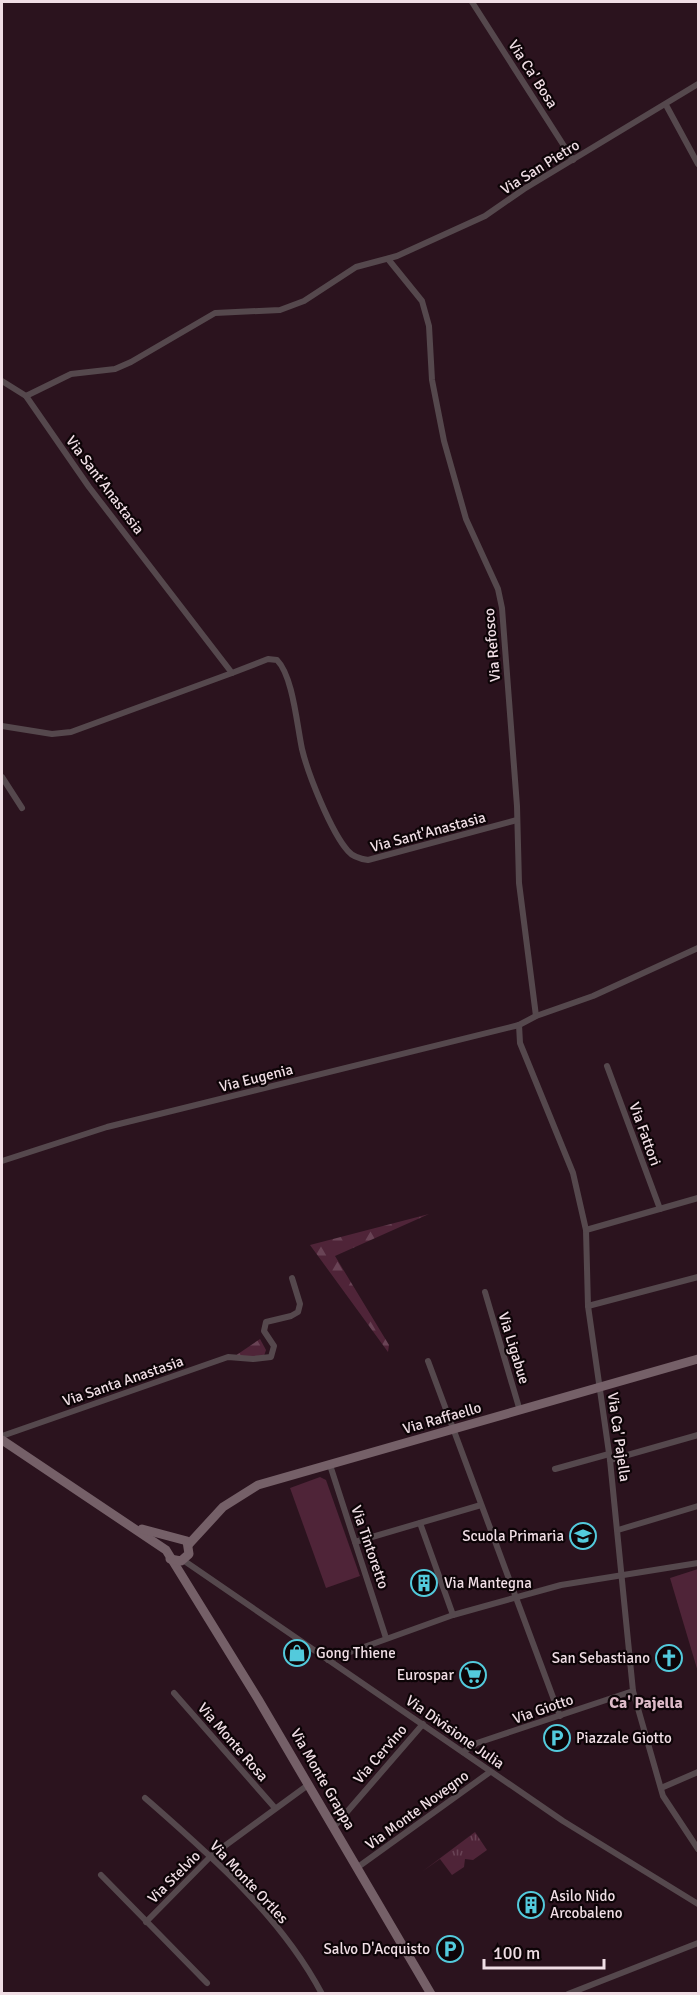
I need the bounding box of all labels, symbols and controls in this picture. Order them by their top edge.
street label: Via Ca' Bosa [504,37,562,111]
street label: Via San Pietro [497,136,583,198]
street label: Via Sant'Anastasia [62,432,148,538]
street label: Via Refosco [480,607,504,683]
street label: Via Sant'Anastasia [368,808,488,856]
street label: Via Eugenia [217,1060,295,1096]
street label: Via Fattori [625,1100,665,1168]
street label: Via Ligabue [495,1310,533,1386]
street label: Via Santa Anastasia [60,1352,186,1410]
street label: Via Ca' Pajella [604,1391,634,1483]
street label: Via Raffaello [401,1398,484,1438]
street label: Via Tintoretto [347,1503,393,1591]
school or university icon: Scuola Primaria [568,1521,598,1551]
place label: Scuola Primaria [462,1527,564,1545]
building icon: Via Mantegna [409,1568,439,1598]
place label: Via Mantegna [444,1574,532,1592]
shop icon: Gong Thiene [282,1638,312,1668]
church icon: San Sebastiano [654,1643,684,1673]
place label: Gong Thiene [316,1644,396,1662]
place label: San Sebastiano [552,1649,650,1667]
supermarket icon: Eurospar [458,1660,488,1690]
place label: Eurospar [397,1666,454,1684]
street label: Via Giotto [510,1690,576,1728]
street label: Via Divisione Julia [402,1691,508,1773]
district label: Ca' Pajella [609,1693,683,1713]
street label: Via Monte Rosa [194,1699,272,1785]
street label: Via Cervino [349,1721,411,1787]
parking icon: Piazzale Giotto [542,1723,572,1753]
street label: Via Monte Grappa [287,1725,359,1833]
place label: Piazzale Giotto [576,1729,672,1747]
street label: Via Monte Novegno [362,1766,472,1854]
street label: Via Monte Ortles [206,1837,292,1928]
street label: Via Stelvio [144,1847,204,1907]
place label: Asilo Nido Arcobaleno [550,1887,623,1922]
building icon: Asilo Nido Arcobaleno [516,1890,546,1920]
scale bar [484,1932,604,1970]
parking icon: Salvo D'Acquisto [435,1934,465,1964]
place label: Salvo D'Acquisto [324,1940,430,1958]
text: 100 m [493,1942,540,1964]

